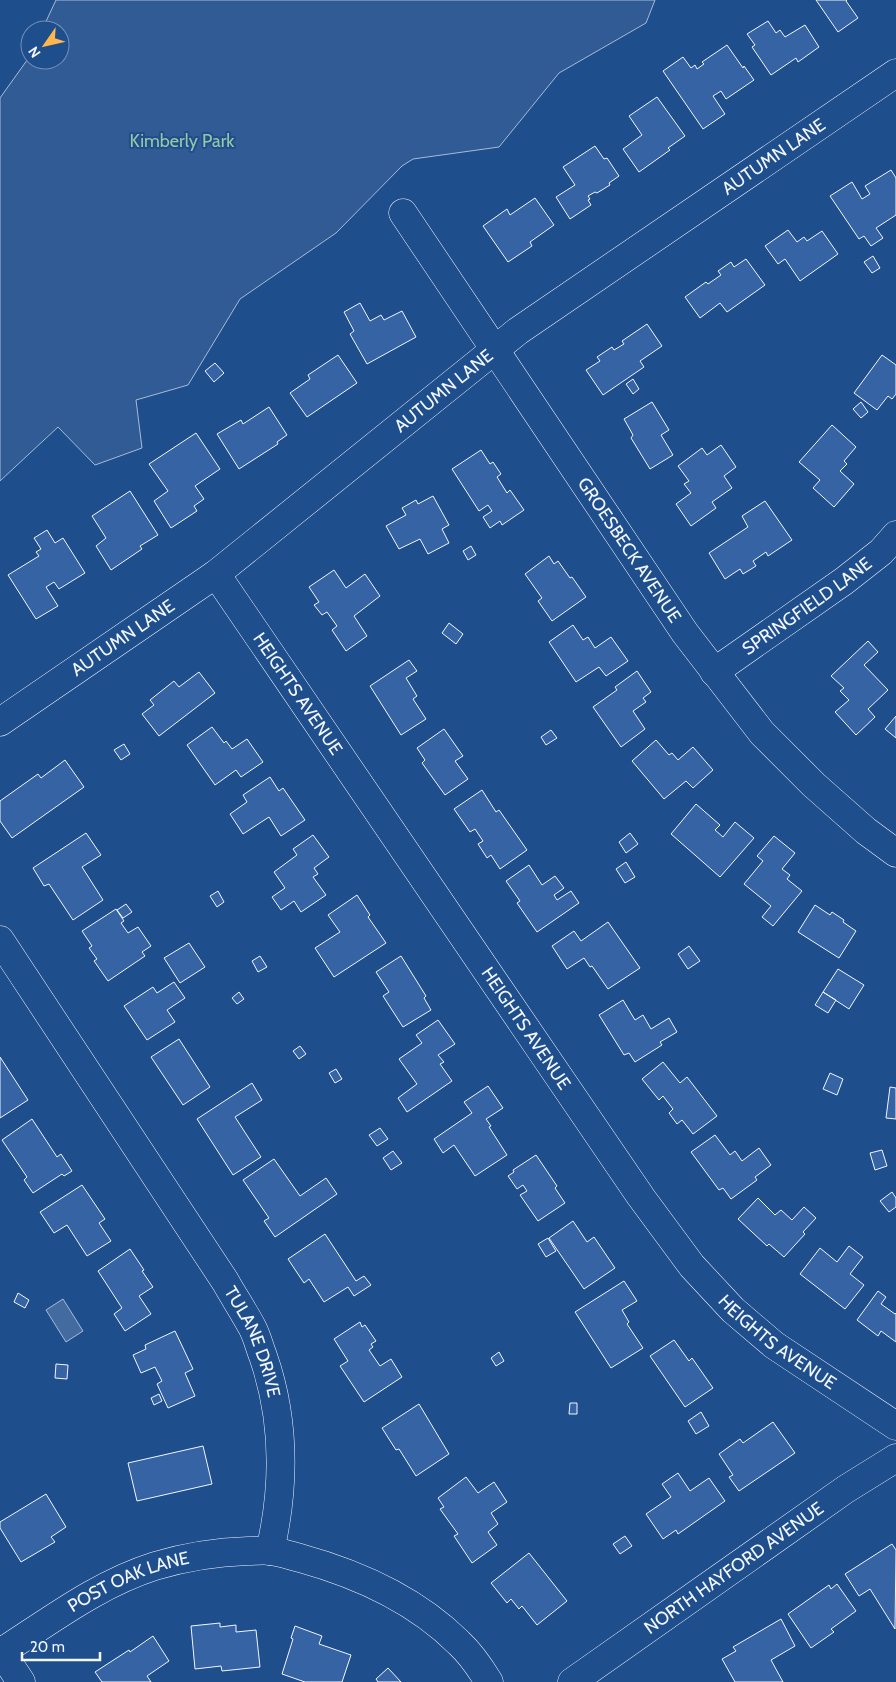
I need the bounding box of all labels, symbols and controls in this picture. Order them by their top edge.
north arrow [20,20,70,70]
text: N [24,43,44,61]
street label: AUTUMN LANE [718,113,830,200]
park label: Kimberly Park [130,130,235,152]
street label: AUTUMN LANE [390,345,497,437]
street label: GROESBECK AVENUE [573,473,686,627]
street label: SPRINGFIELD LANE [738,552,876,660]
street label: AUTUMN LANE [67,595,179,681]
street label: HEIGHTS AVENUE [248,628,347,759]
street label: HEIGHTS AVENUE [477,963,575,1094]
street label: TULANE DRIVE [220,1282,285,1399]
street label: HEIGHTS AVENUE [714,1290,841,1394]
street label: NORTH HAYFORD AVENUE [640,1497,828,1639]
street label: POST OAK LANE [64,1547,191,1617]
scale bar [22,1630,100,1662]
text: 20 m [30,1638,65,1656]

